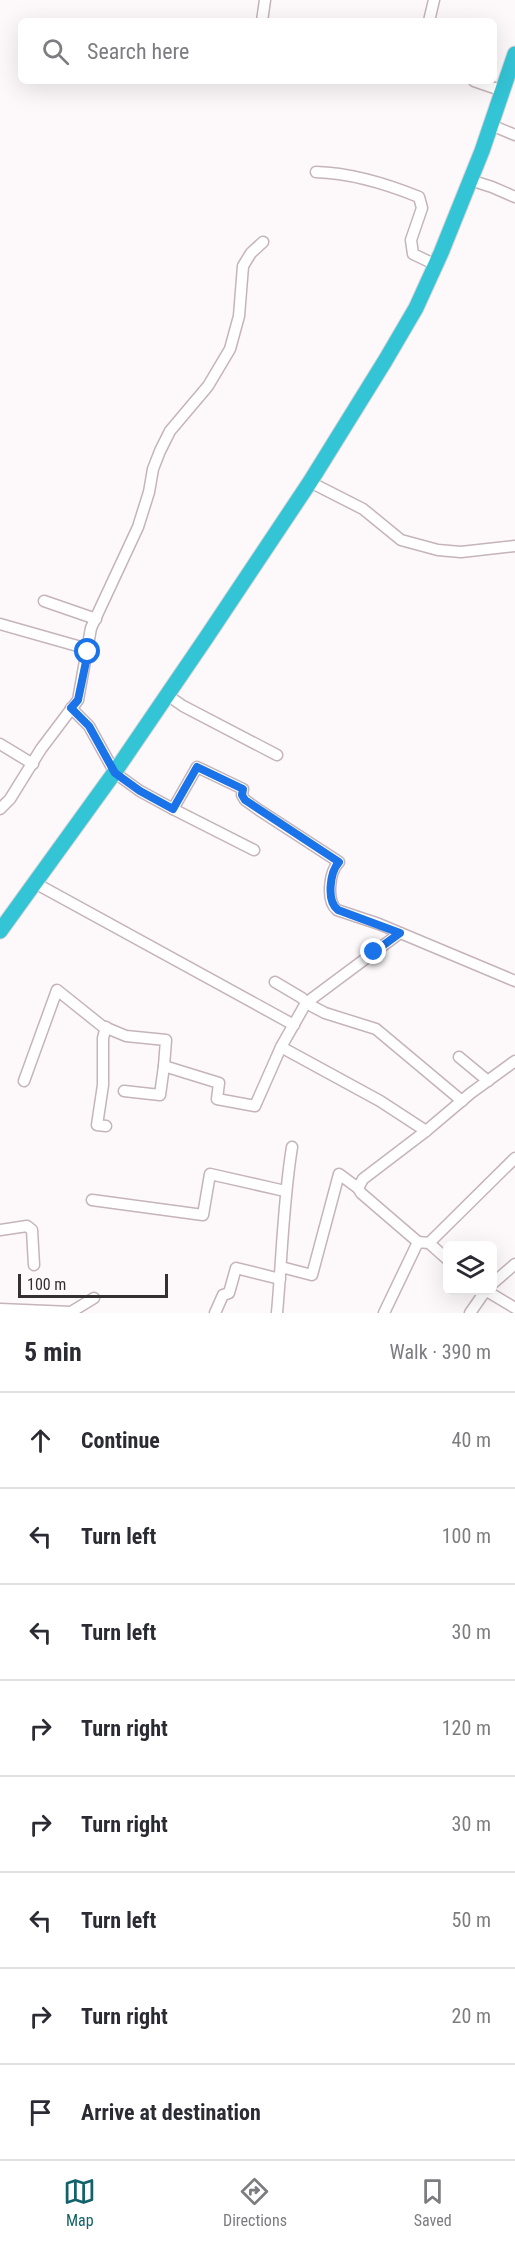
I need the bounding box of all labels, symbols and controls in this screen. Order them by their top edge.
search box [18,18,497,84]
icon: search [39,35,72,68]
text: Search here [87,39,189,64]
route start [74,638,100,664]
route end [360,938,386,964]
map controls [443,1241,497,1295]
button: layers [443,1241,497,1295]
scale bar [18,1271,168,1298]
text: 100 m [27,1275,66,1294]
text: 5 min [24,1337,82,1367]
text: Walk · 390 m [390,1340,491,1364]
icon: ahead [24,1424,57,1457]
text: Continue [81,1428,160,1453]
text: 40 m [452,1428,491,1452]
icon: left [24,1520,57,1553]
text: Turn left [81,1524,156,1549]
text: 100 m [442,1524,491,1548]
icon: left [24,1616,57,1649]
text: Turn left [81,1620,156,1645]
text: 30 m [452,1620,491,1644]
icon: right [24,1712,57,1745]
text: Turn right [81,1716,168,1741]
text: 120 m [442,1716,491,1740]
icon: right [24,1808,57,1841]
text: Turn right [81,1812,168,1837]
text: 30 m [452,1812,491,1836]
icon: left [24,1904,57,1937]
text: Turn left [81,1908,156,1933]
text: 50 m [452,1908,491,1932]
icon: right [24,2000,57,2033]
text: Turn right [81,2004,168,2029]
text: 20 m [452,2004,491,2028]
icon: arrive [24,2096,57,2129]
text: Arrive at destination [81,2100,261,2125]
tab: Map [63,2175,96,2230]
tab: Directions [223,2175,287,2230]
tab: Saved [414,2175,452,2230]

